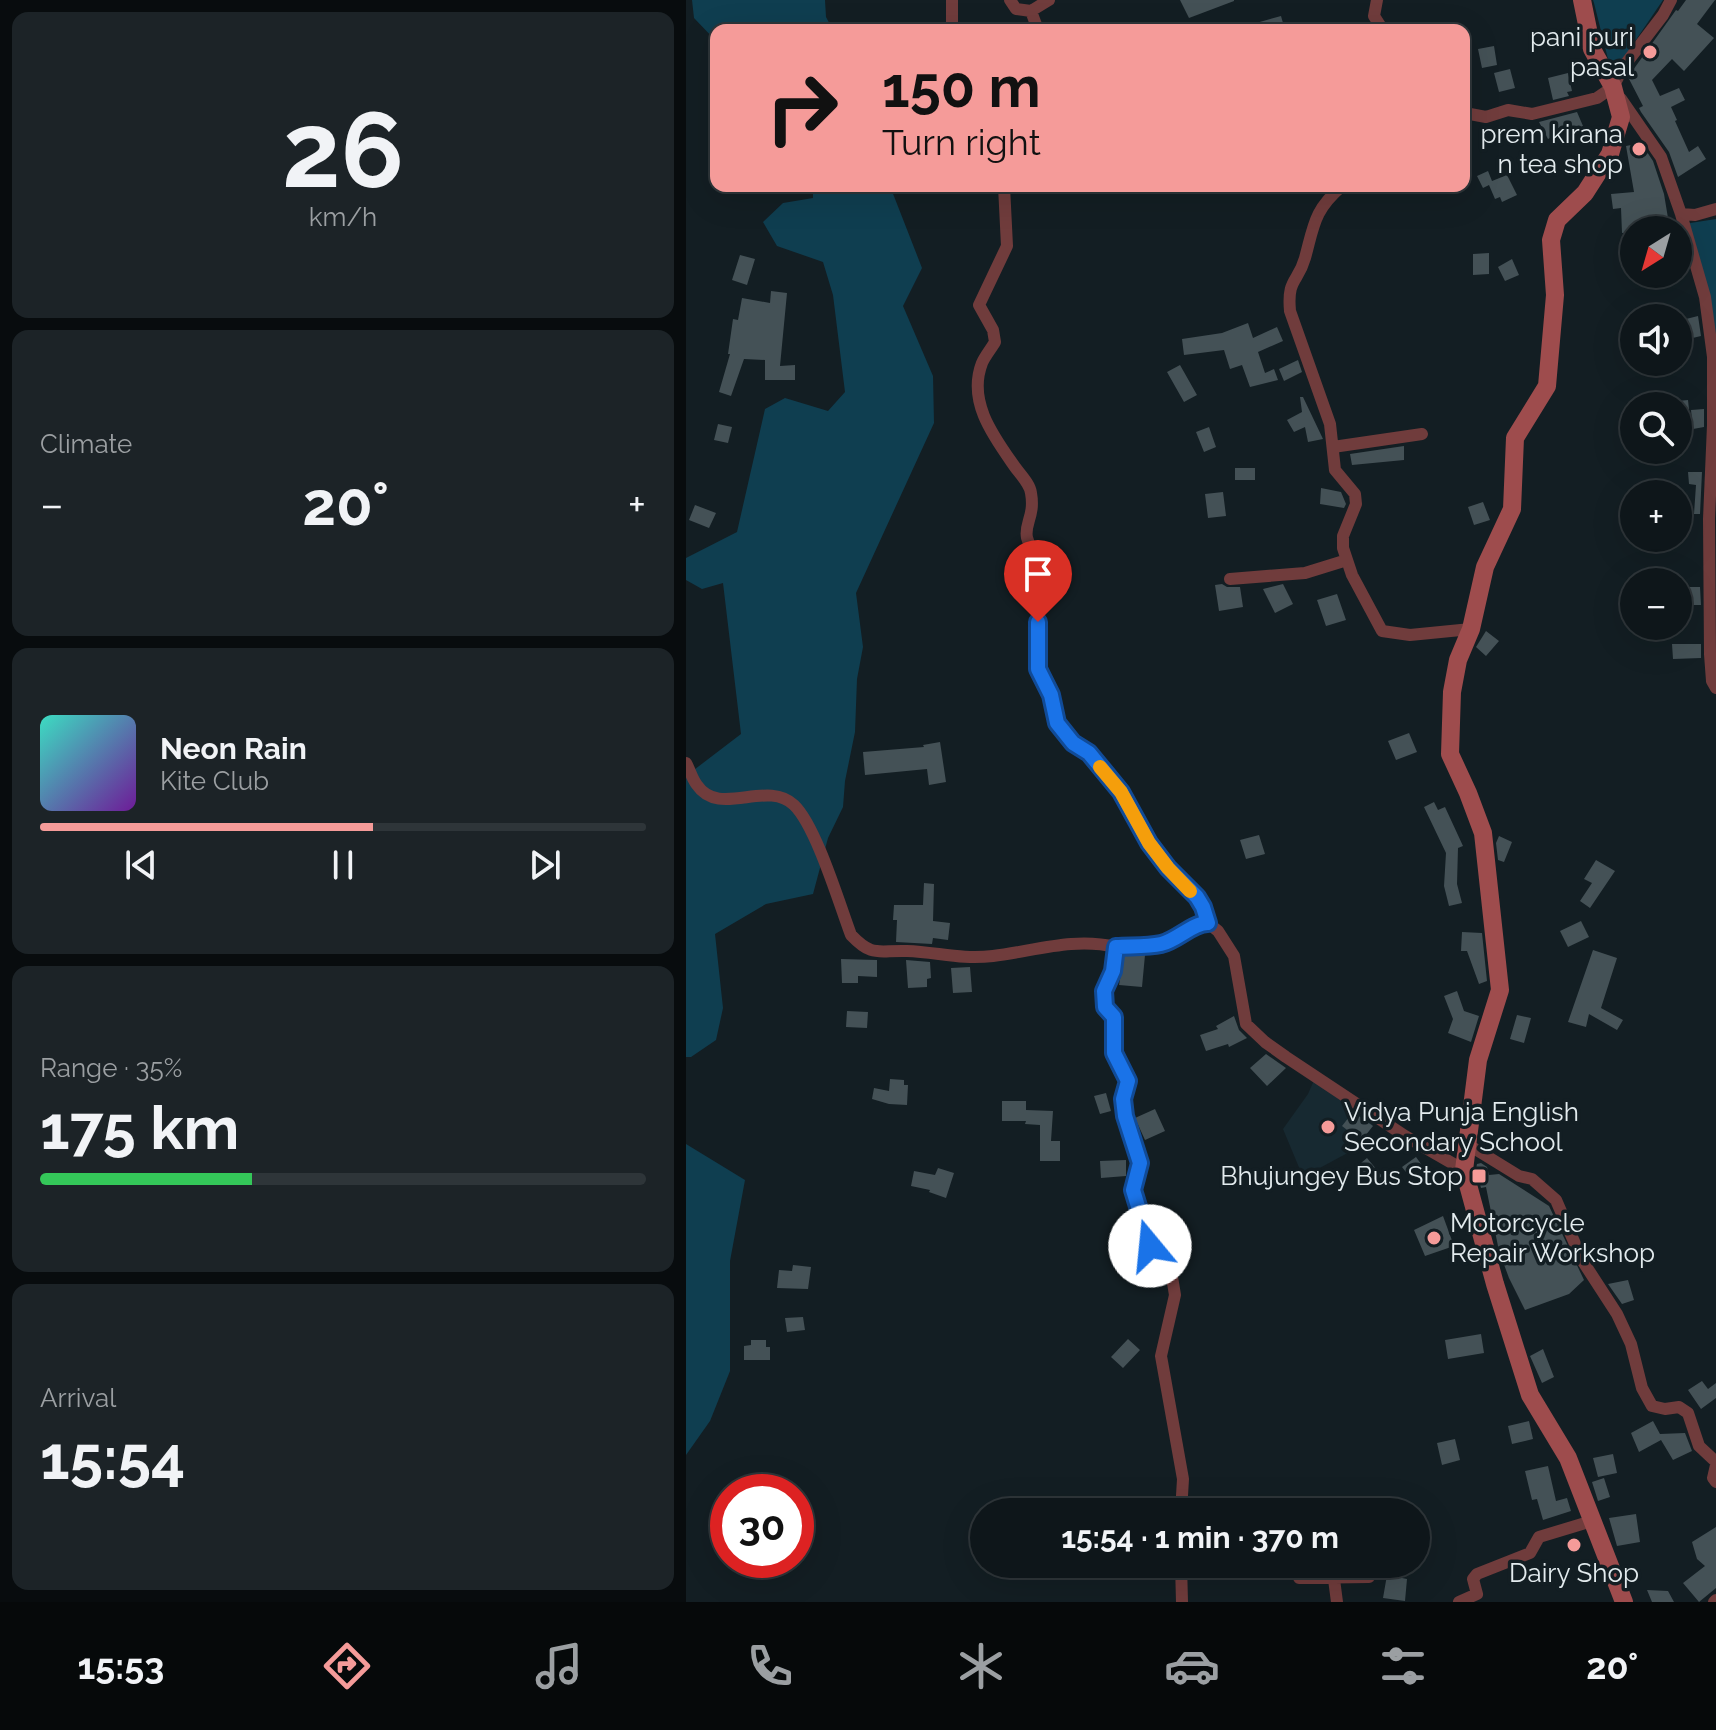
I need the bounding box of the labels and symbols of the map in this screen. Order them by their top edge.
place label: pani puri pasal [1530,22,1635,82]
marker: pani puri pasal [1641,43,1659,61]
place label: prem kirana n tea shop [1480,119,1623,179]
marker: prem kirana n tea shop [1630,140,1648,158]
north arrow [1620,216,1692,288]
pin [1004,540,1072,622]
place label: Vidya Punja English Secondary School [1344,1097,1579,1157]
marker: Vidya Punja English Secondary School [1319,1118,1337,1136]
place label: Bhujungey Bus Stop [1220,1161,1463,1191]
marker: Bhujungey Bus Stop [1470,1167,1488,1185]
position arrow [1108,1204,1192,1288]
place label: Motorcycle Repair Workshop [1450,1208,1655,1268]
marker: Motorcycle Repair Workshop [1425,1229,1443,1247]
speed limit sign: 30 [710,1474,814,1578]
marker: Dairy Shop [1565,1536,1583,1554]
place label: Dairy Shop [1509,1558,1639,1588]

